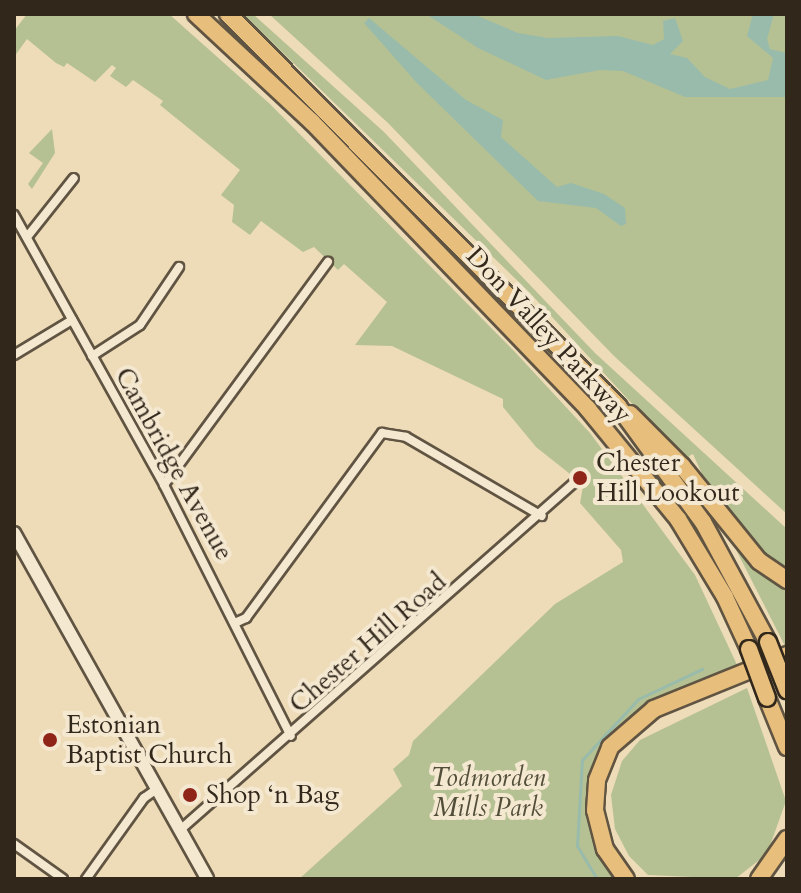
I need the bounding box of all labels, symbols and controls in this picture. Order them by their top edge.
street label: Don Valley Parkway [460,241,638,429]
street label: Cambridge Avenue [108,362,240,566]
place label: Chester Hill Lookout [596,447,740,508]
marker: Chester Hill Lookout [571,469,589,487]
street label: Chester Hill Road [283,566,453,720]
place label: Estonian Baptist Church [66,709,232,770]
marker: Estonian Baptist Church [41,731,59,749]
park label: Todmorden Mills Park [431,762,545,824]
place label: Shop ‘n Bag [206,779,339,811]
marker: Shop ‘n Bag [181,786,199,804]

